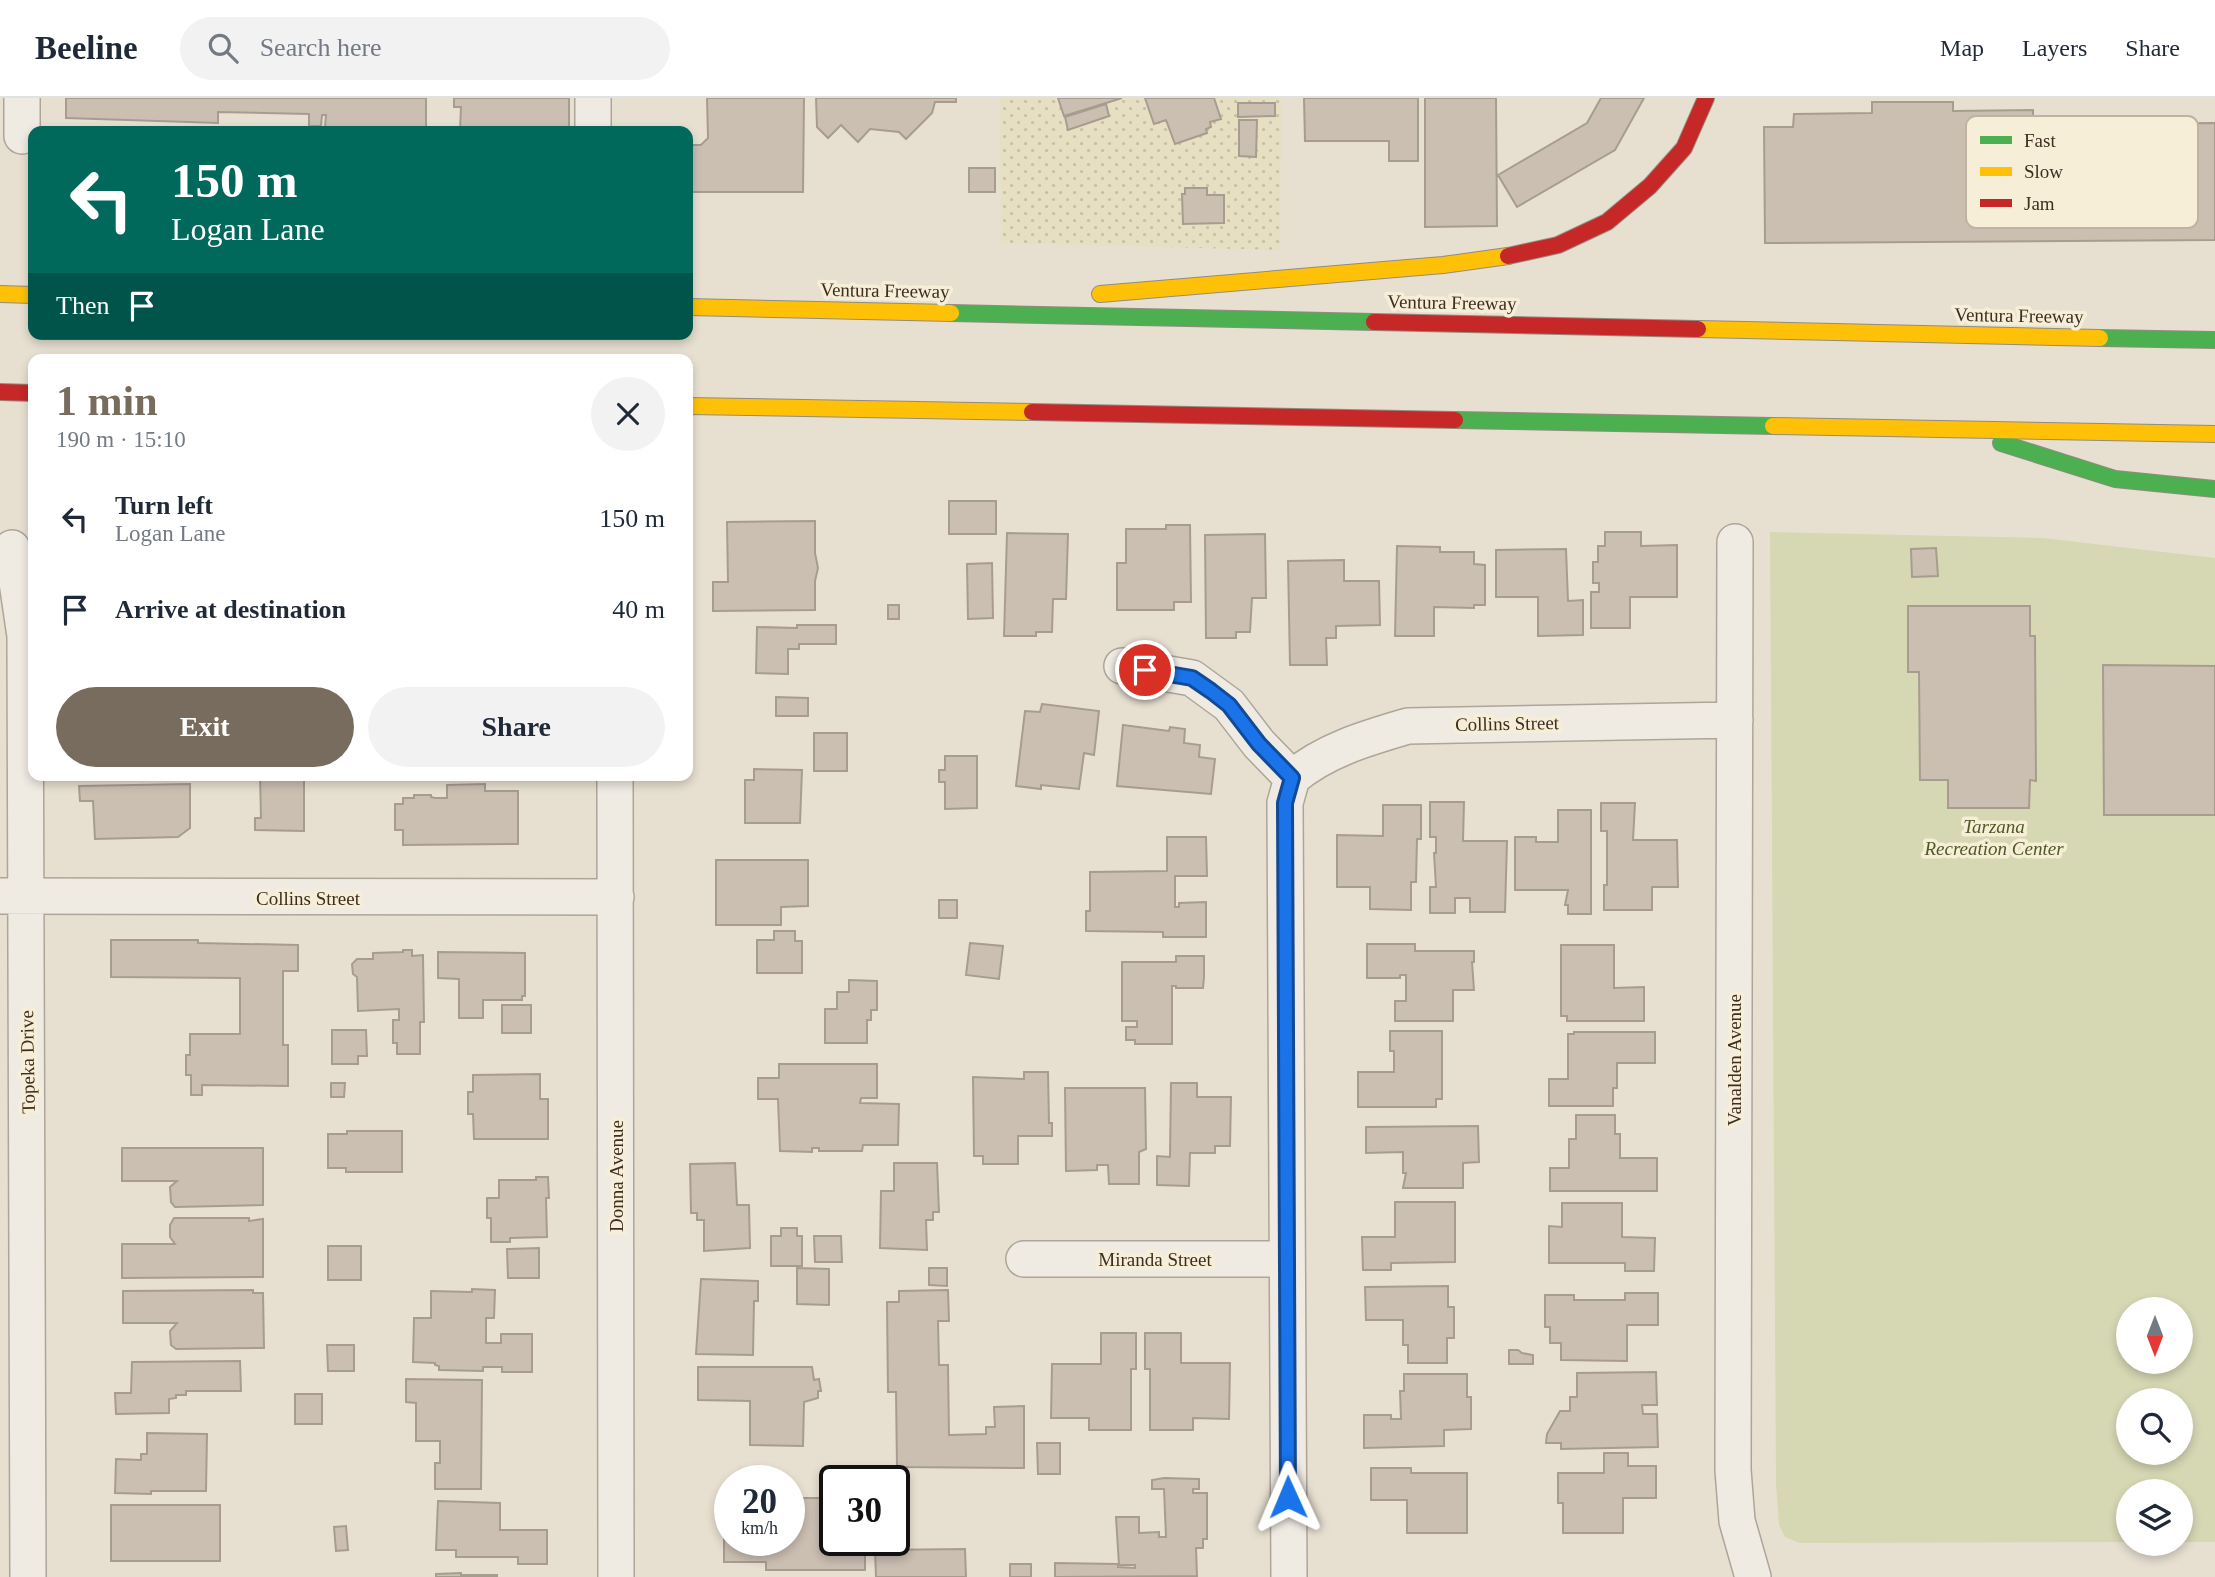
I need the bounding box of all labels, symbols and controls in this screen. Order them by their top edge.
search box [180,17,670,80]
icon: search [204,29,242,67]
text: Beeline [35,30,138,66]
text: Search here [260,33,382,62]
text: Map [1940,35,1984,61]
text: Layers [2022,35,2087,61]
text: Share [2125,35,2180,61]
legend [1966,116,2198,228]
text: Fast [2024,130,2056,151]
text: 150 m [171,153,298,208]
icon: left [56,154,147,245]
text: Slow [2024,161,2063,182]
text: Jam [2024,193,2055,214]
text: Logan Lane [171,211,325,247]
street label: Ventura Freeway [820,279,950,302]
icon: arrive [123,287,161,325]
text: Then [56,291,109,320]
street label: Ventura Freeway [1387,291,1517,314]
street label: Ventura Freeway [1954,304,2084,327]
button: close [591,377,665,451]
text: 1 min [56,378,158,424]
text: 190 m · 15:10 [56,427,186,452]
text: Turn left [115,491,213,520]
icon: left [56,500,94,538]
text: 150 m [599,504,665,533]
text: Logan Lane [115,521,225,546]
icon: arrive [56,591,94,629]
text: Arrive at destination [115,595,346,624]
text: 40 m [612,595,665,624]
pin [1115,640,1175,700]
icon: arrive [1126,651,1164,689]
button: Exit [56,687,354,767]
button: Share [368,687,665,767]
street label: Collins Street [1455,712,1560,735]
park label: Tarzana Recreation Center [1923,816,2064,859]
street label: Collins Street [256,888,361,909]
street label: Vanalden Avenue [1724,994,1745,1126]
street label: Topeka Drive [16,1010,39,1114]
street label: Donna Avenue [606,1120,627,1232]
street label: Miranda Street [1098,1249,1212,1270]
north arrow [2116,1297,2193,1374]
map controls [2116,1297,2193,1556]
button: search [2116,1388,2193,1465]
position arrow [1251,1460,1325,1534]
speed limit sign: 30 [819,1465,910,1556]
button: layers [2116,1479,2193,1556]
text: 20 [742,1482,777,1521]
text: km/h [741,1518,778,1538]

